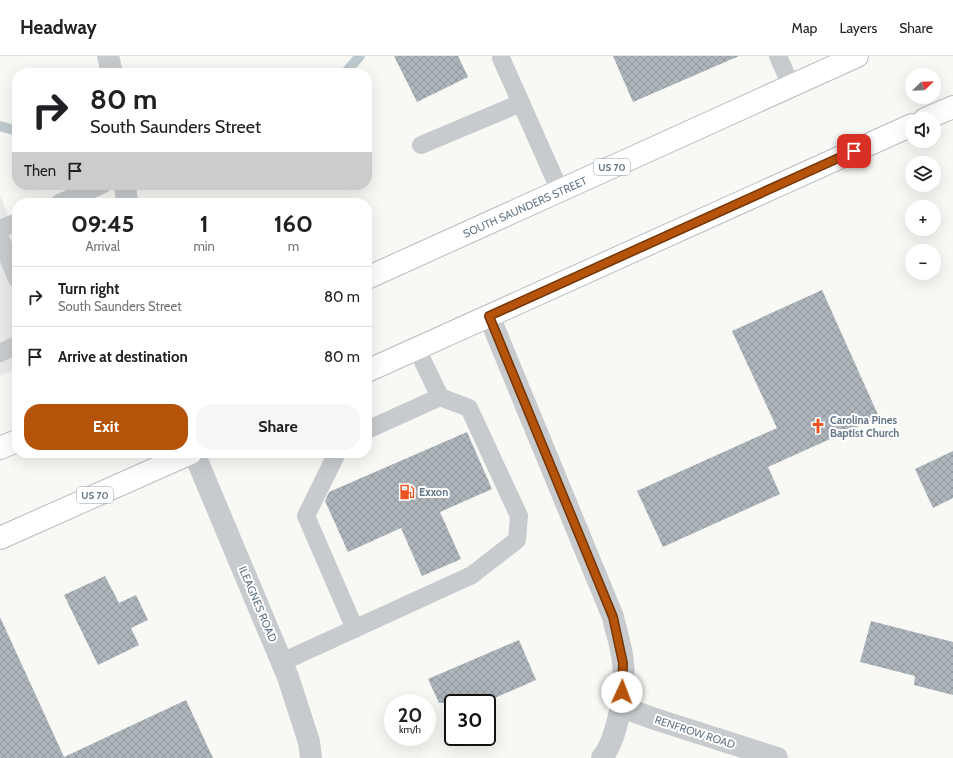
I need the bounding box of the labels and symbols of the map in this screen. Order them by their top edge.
north arrow [905,68,941,104]
pin [837,134,871,168]
road number: US 70 [594,159,630,175]
street label: SOUTH SAUNDERS STREET [461,173,589,241]
place label: Carolina Pines Baptist Church [830,413,899,440]
church icon: Carolina Pines Baptist Church [809,417,827,435]
fuel station icon: Exxon [398,483,416,501]
place label: Exxon [419,485,448,499]
road number: US 70 [77,487,113,503]
street label: ILEAGNES ROAD [236,564,280,644]
position arrow [601,671,643,713]
speed limit sign: 30 [444,694,496,746]
street label: RENFROW ROAD [653,712,737,752]

